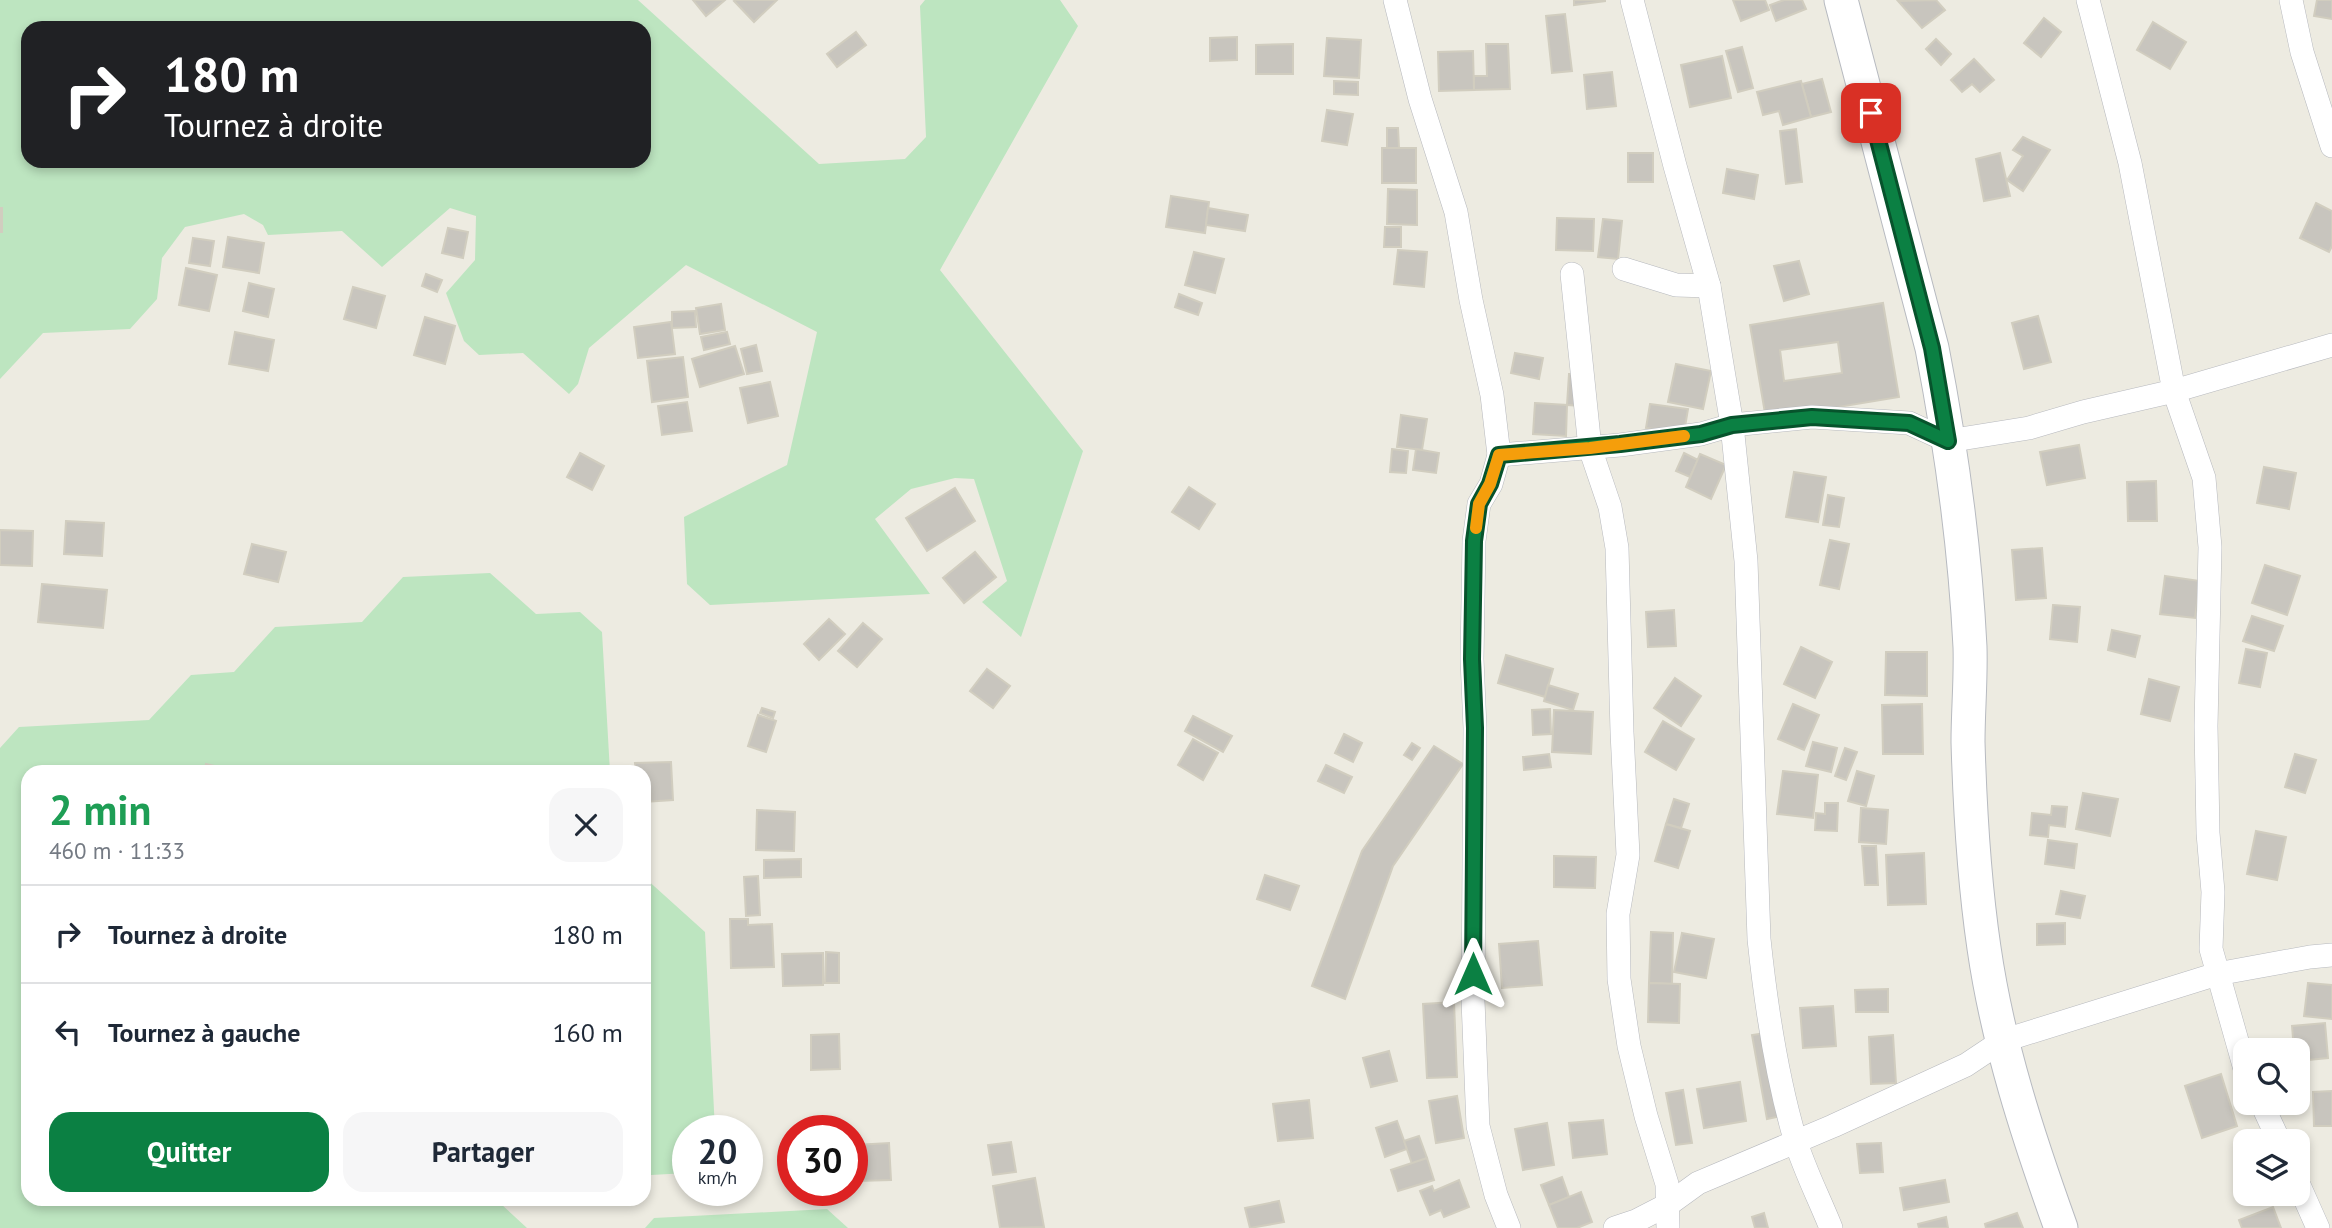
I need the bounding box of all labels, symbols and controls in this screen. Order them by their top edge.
text: 180 m [164,42,299,106]
icon: right [49,49,140,140]
pin [1841,83,1901,143]
icon: arrive [1852,94,1890,132]
text: Tournez à droite [164,104,383,146]
text: 2 min [49,782,151,837]
button: close [549,788,623,862]
text: 460 m · 11:33 [49,836,185,865]
icon: right [49,915,87,953]
text: Tournez à droite [108,918,287,951]
text: 180 m [552,918,623,951]
position arrow [1436,937,1510,1011]
icon: left [49,1013,87,1051]
text: Tournez à gauche [108,1016,300,1049]
text: 160 m [552,1016,623,1049]
map controls [2233,1038,2310,1206]
button: search [2233,1038,2310,1115]
button: Quitter [49,1112,329,1192]
button: Partager [343,1112,623,1192]
speed limit sign: 30 [777,1115,868,1206]
text: 20 [698,1128,737,1174]
button: layers [2233,1129,2310,1206]
text: km/h [698,1166,737,1189]

